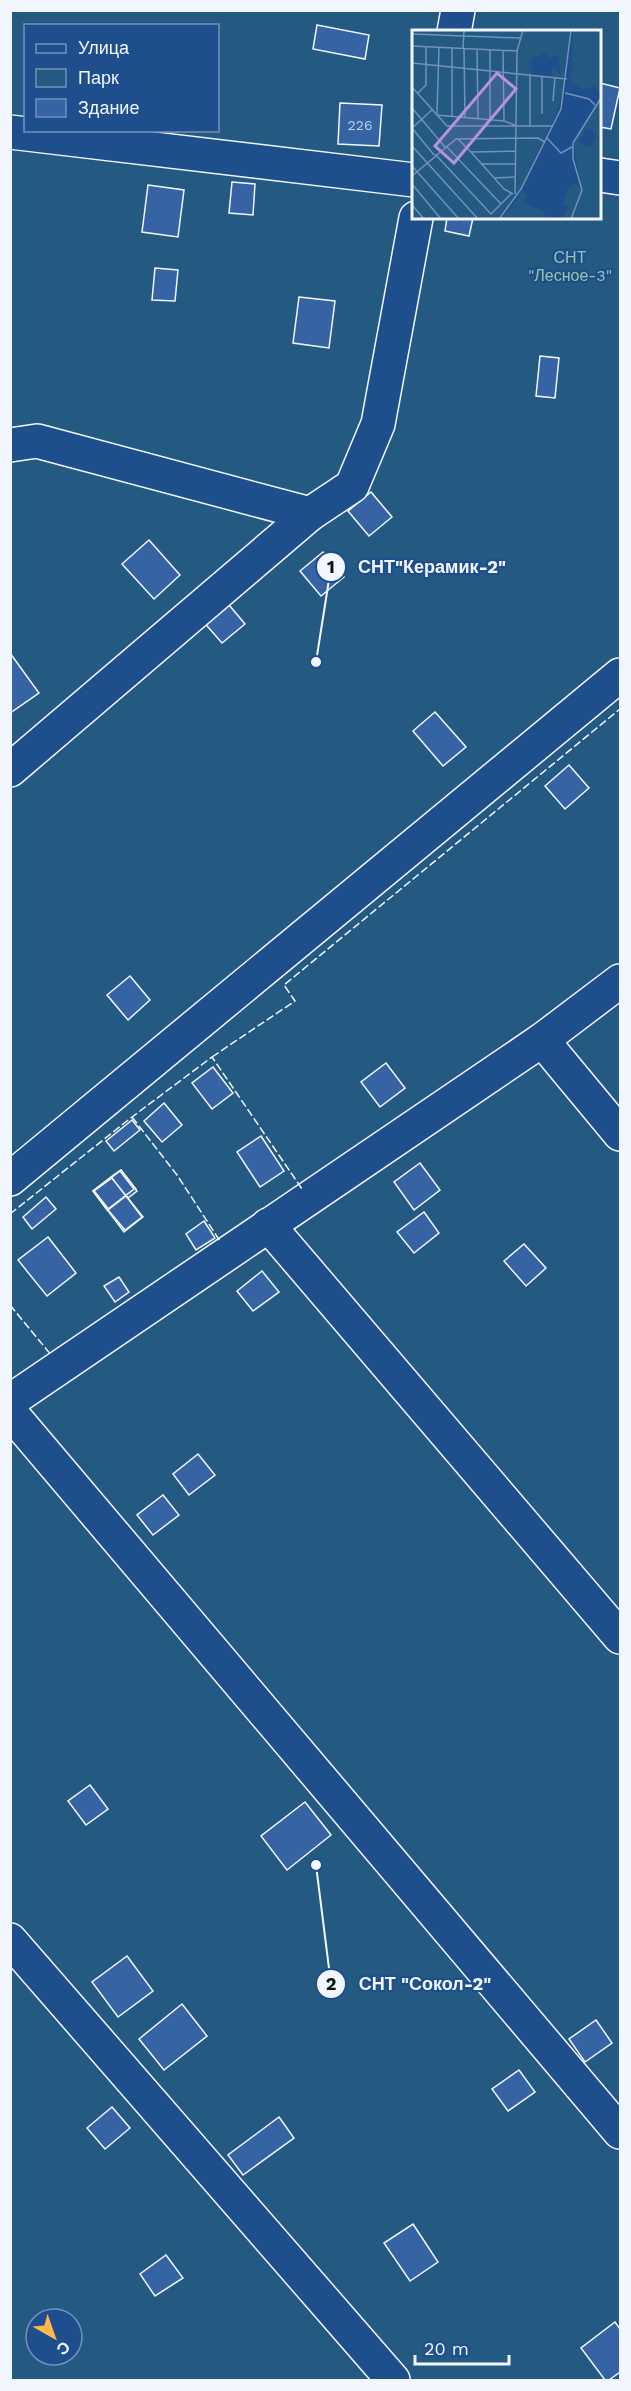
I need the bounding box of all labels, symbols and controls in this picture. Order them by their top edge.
legend [24,24,219,132]
inset map [412,30,601,219]
text: Улица [78,37,130,58]
text: Парк [78,67,119,88]
text: Здание [78,97,139,118]
house number: 226 [348,117,372,133]
park label: СНТ "Лесное-3" [528,248,612,285]
callout: СНТ"Керамик-2" [316,549,518,585]
text: 1 [327,556,335,577]
text: СНТ"Керамик-2" [358,556,506,577]
callout: СНТ "Сокол-2" [316,1966,503,2002]
text: 2 [326,1973,336,1994]
text: СНТ "Сокол-2" [359,1973,491,1994]
north arrow [24,2307,84,2367]
scale bar [415,2328,510,2366]
text: С [52,2337,74,2359]
text: 20 m [424,2338,469,2359]

